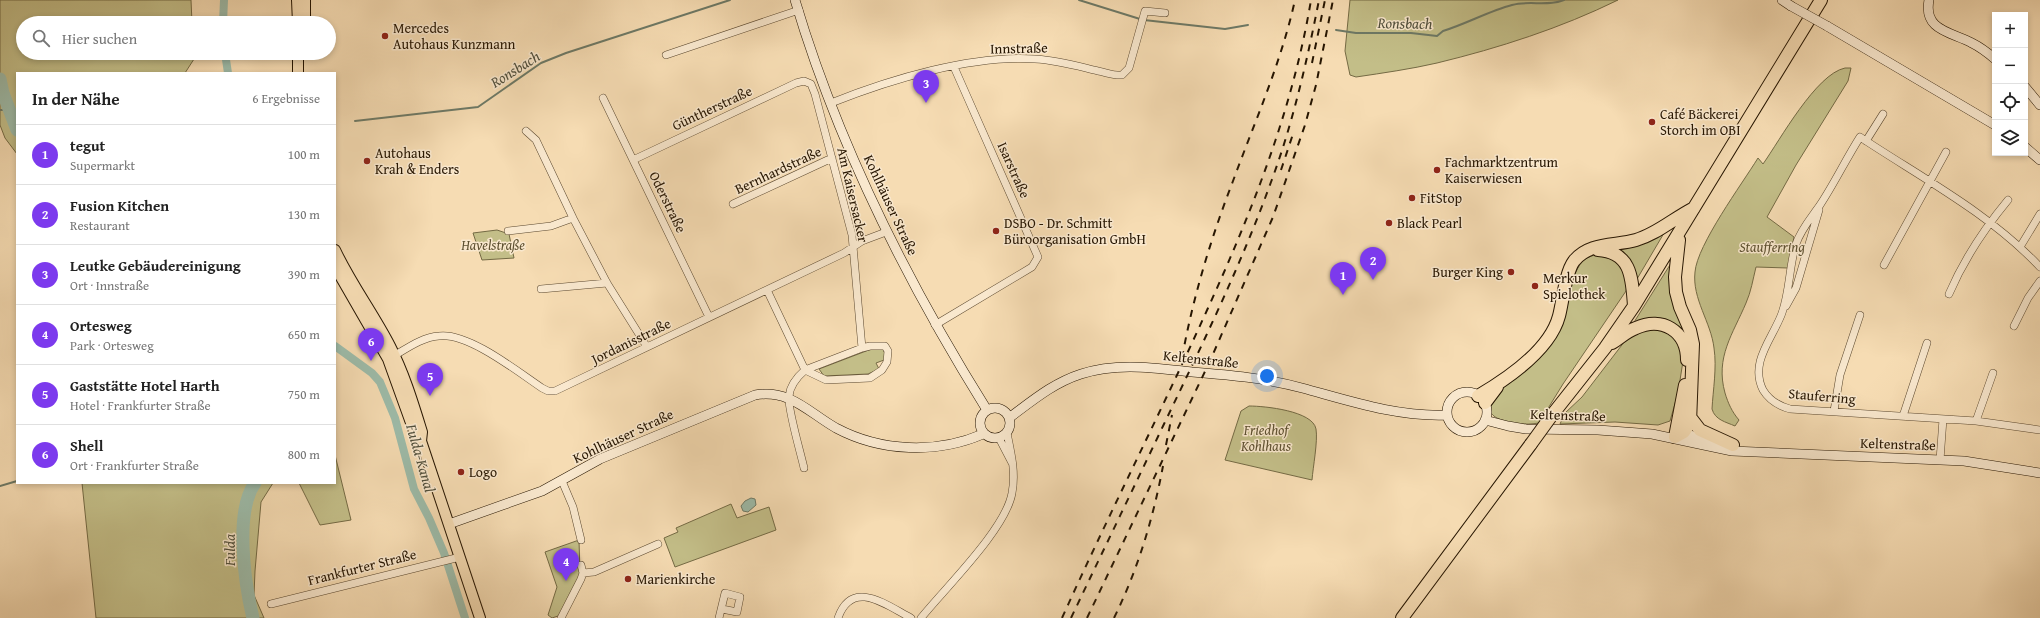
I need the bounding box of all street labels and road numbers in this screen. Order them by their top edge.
street label: Innstraße [990,37,1048,59]
street label: Güntherstraße [669,81,756,135]
street label: Isarstraße [993,139,1035,202]
street label: Bernhardstraße [732,141,825,199]
street label: Am Kaisersacker [832,145,874,245]
street label: Kohlhäuser Straße [859,151,923,259]
street label: Oderstraße [645,168,692,236]
street label: Jordanisstraße [586,313,674,370]
street label: Keltenstraße [1162,345,1240,373]
street label: Stauferring [1788,383,1856,409]
street label: Kohlhäuser Straße [569,404,677,468]
street label: Keltenstraße [1530,404,1607,426]
street label: Keltenstraße [1860,433,1937,455]
street label: Frankfurter Straße [306,544,419,590]

